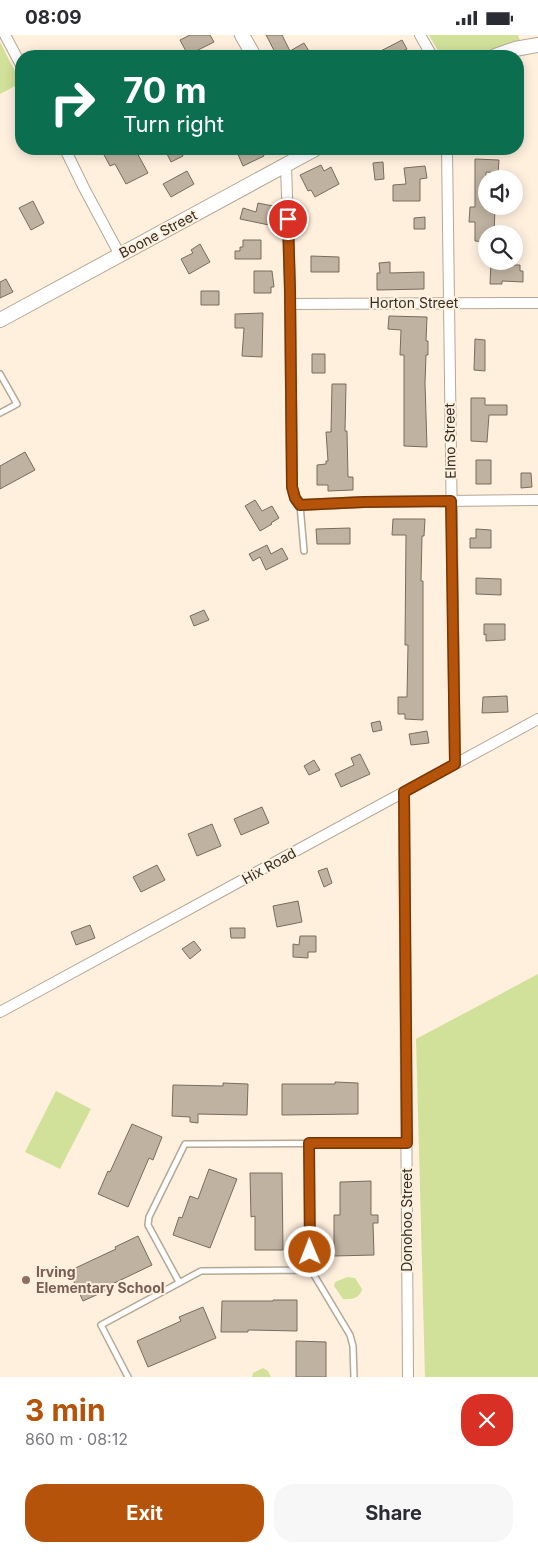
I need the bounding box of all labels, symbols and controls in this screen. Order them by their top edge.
text: 08:09 [25,6,82,29]
text: 70 m [123,69,207,111]
icon: right [40,70,105,135]
text: Turn right [123,111,224,137]
map controls [478,170,523,270]
button: sound [478,170,523,215]
pin [267,198,309,240]
icon: arrive [274,205,302,233]
street label: Boone Street [116,206,200,261]
button: search [478,225,523,270]
street label: Horton Street [370,294,459,311]
street label: Elmo Street [440,402,459,479]
street label: Hix Road [239,844,299,887]
street label: Donohoo Street [398,1168,415,1272]
position arrow [283,1225,335,1277]
place label: Irving Elementary School [36,1263,165,1296]
marker: Irving Elementary School [20,1274,32,1286]
text: 3 min [25,1392,106,1428]
button: close [461,1394,513,1446]
text: 860 m · 08:12 [25,1429,128,1449]
button: Exit [25,1484,264,1542]
button: Share [274,1484,513,1542]

